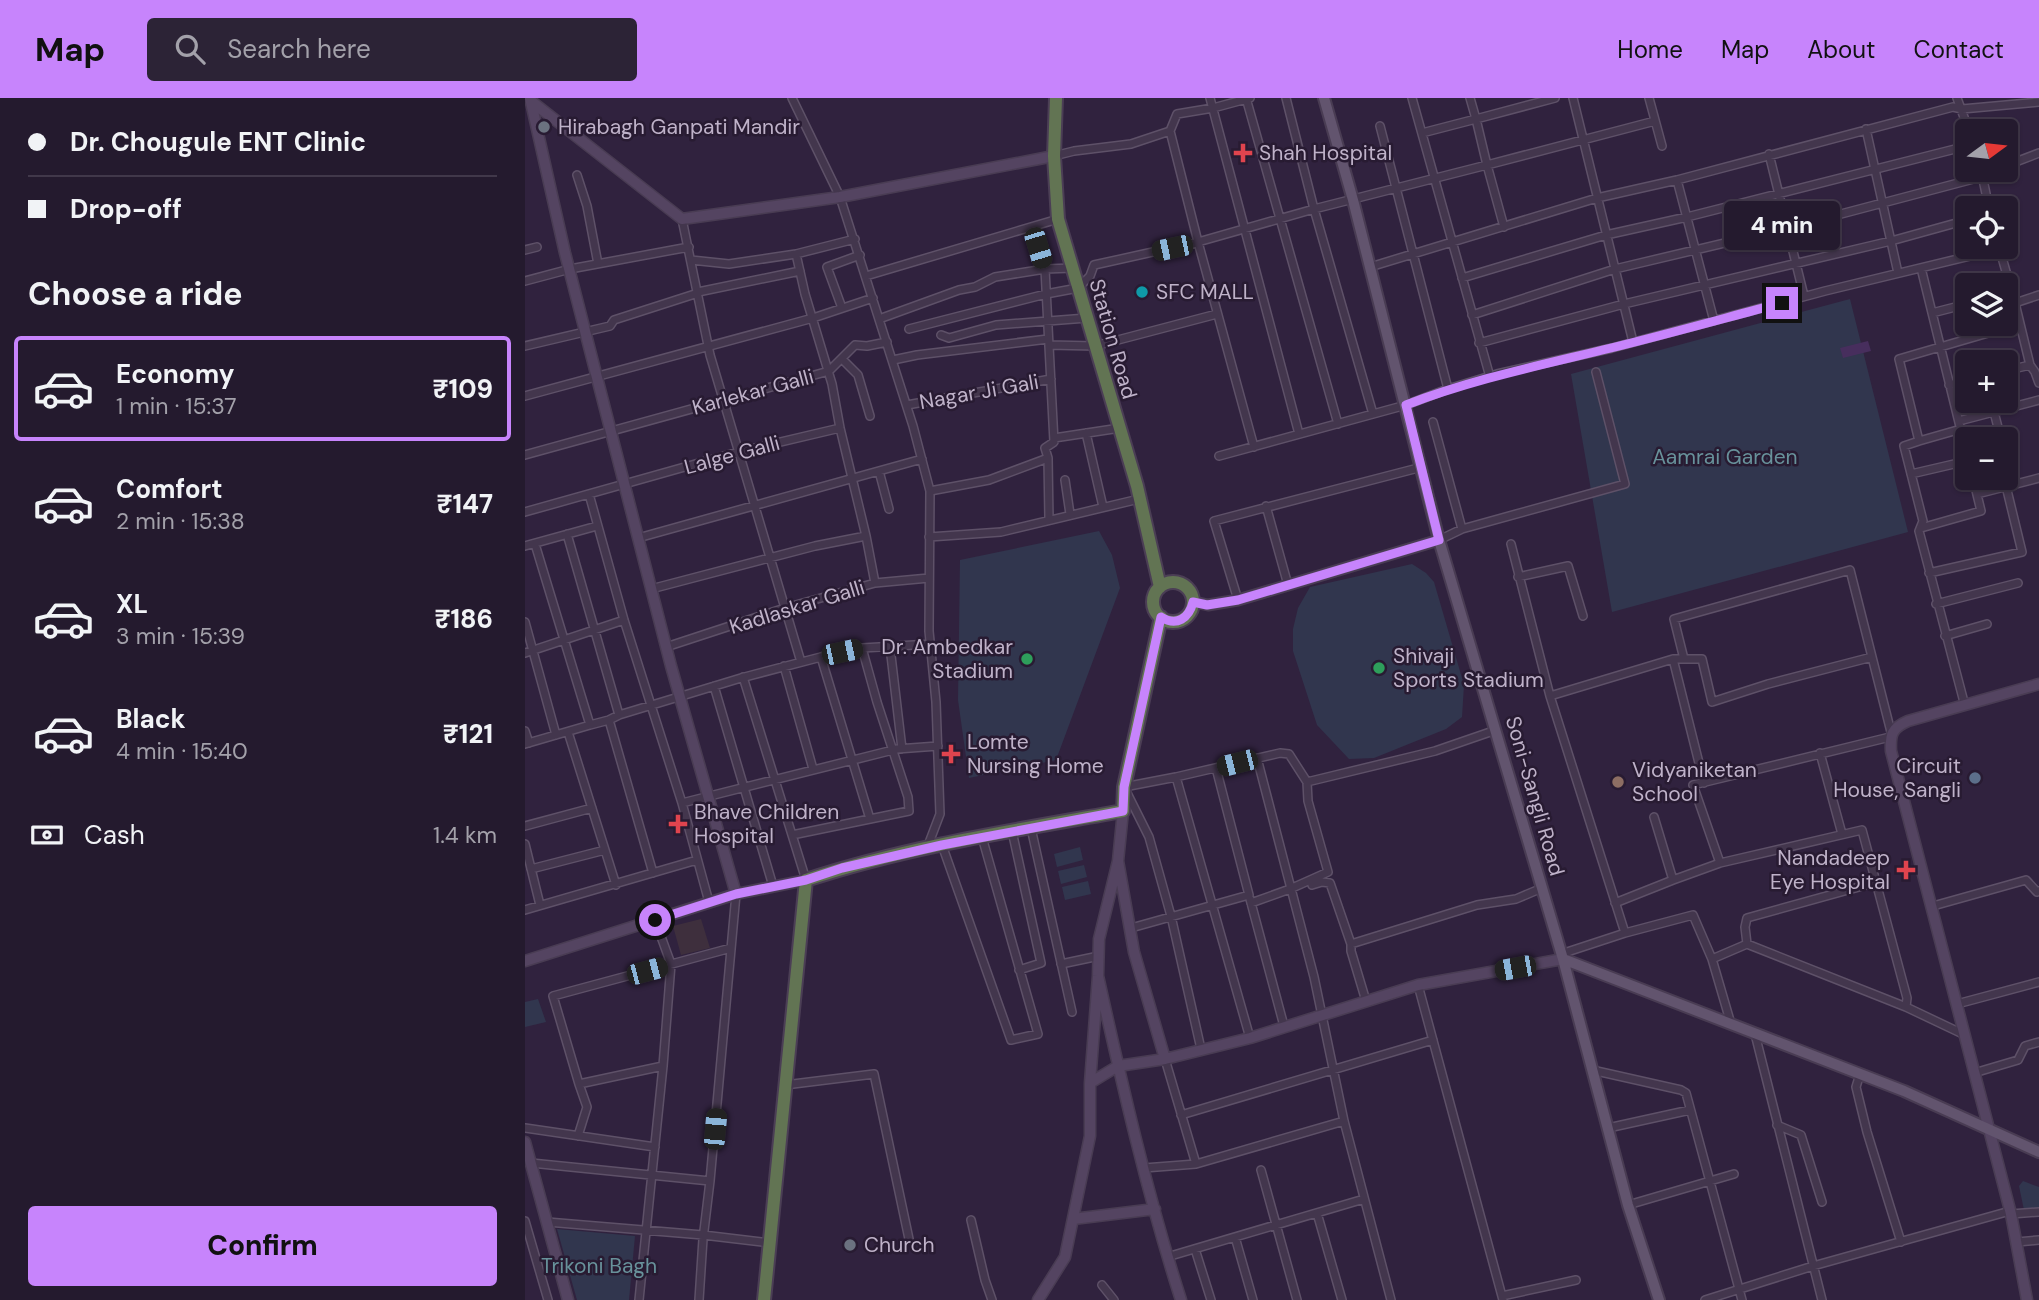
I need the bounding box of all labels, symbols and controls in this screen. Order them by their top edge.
search box [147,18,637,81]
text: Map [35,28,105,71]
icon: search [171,30,209,68]
text: Search here [227,32,371,66]
text: Home [1617,34,1683,65]
text: Map [1721,34,1769,65]
text: About [1807,34,1876,65]
text: Contact [1914,34,2004,65]
place label: Hirabagh Ganpati Mandir [558,113,800,141]
marker: Hirabagh Ganpati Mandir [536,119,552,135]
north arrow [1955,119,2018,182]
map controls [1955,119,2018,490]
text: Dr. Chougule ENT Clinic [70,125,366,159]
place label: Shah Hospital [1259,139,1392,167]
marker: Shah Hospital [1233,143,1253,163]
text: Drop-off [70,192,182,226]
button: locate [1955,196,2018,259]
callout: 4 min [1724,202,1840,250]
text: 4 min [1751,210,1813,240]
car [1022,225,1055,271]
car [1150,233,1195,263]
text: Choose a ride [28,273,243,315]
button: layers [1955,273,2018,336]
street label: Station Road [1082,276,1144,402]
place label: SFC MALL [1156,278,1254,306]
marker: SFC MALL [1134,284,1150,300]
route end [1766,287,1798,319]
button: + [1955,350,2018,413]
icon: car [32,357,95,420]
text: Economy [116,357,234,391]
street label: Karlekar Galli [689,362,817,422]
street label: Nagar Ji Gali [917,368,1041,416]
text: ₹109 [433,372,493,406]
text: 1 min · 15:37 [116,391,237,421]
button: − [1955,427,2018,490]
street label: Lalge Galli [681,429,783,481]
park label: Aamrai Garden [1652,443,1798,471]
icon: car [32,472,95,535]
text: Comfort [116,472,222,506]
text: ₹147 [436,487,493,521]
text: 2 min · 15:38 [116,506,245,536]
street label: Kadlaskar Galli [726,573,868,641]
icon: car [32,587,95,650]
text: XL [116,587,148,621]
text: ₹186 [434,602,493,636]
text: 3 min · 15:39 [116,621,245,651]
place label: Dr. Ambedkar Stadium [881,633,1013,685]
car [820,637,865,667]
place label: Shivaji Sports Stadium [1393,642,1544,694]
marker: Dr. Ambedkar Stadium [1019,651,1035,667]
marker: Shivaji Sports Stadium [1371,660,1387,676]
icon: car [32,702,95,765]
text: Black [116,702,186,736]
street label: Soni-Sangli Road [1499,713,1571,879]
text: ₹121 [443,717,493,751]
place label: Lomte Nursing Home [967,728,1104,780]
text: 4 min · 15:40 [116,736,248,766]
marker: Lomte Nursing Home [941,744,961,764]
car [1215,748,1260,778]
place label: Circuit House, Sangli [1833,752,1961,804]
place label: Vidyaniketan School [1632,756,1757,808]
marker: Circuit House, Sangli [1967,770,1983,786]
marker: Vidyaniketan School [1610,774,1626,790]
place label: Bhave Children Hospital [694,798,839,850]
marker: Bhave Children Hospital [668,814,688,834]
icon: cash [28,816,66,854]
text: Cash [84,818,145,852]
text: 1.4 km [433,820,497,850]
place label: Nandadeep Eye Hospital [1770,844,1890,896]
marker: Nandadeep Eye Hospital [1896,860,1916,880]
route start [639,904,671,936]
car [1493,954,1538,982]
car [624,955,671,987]
car [703,1107,728,1151]
button: Confirm [28,1206,497,1286]
place label: Church [864,1231,935,1259]
marker: Church [842,1237,858,1253]
park label: Trikoni Bagh [541,1252,657,1280]

